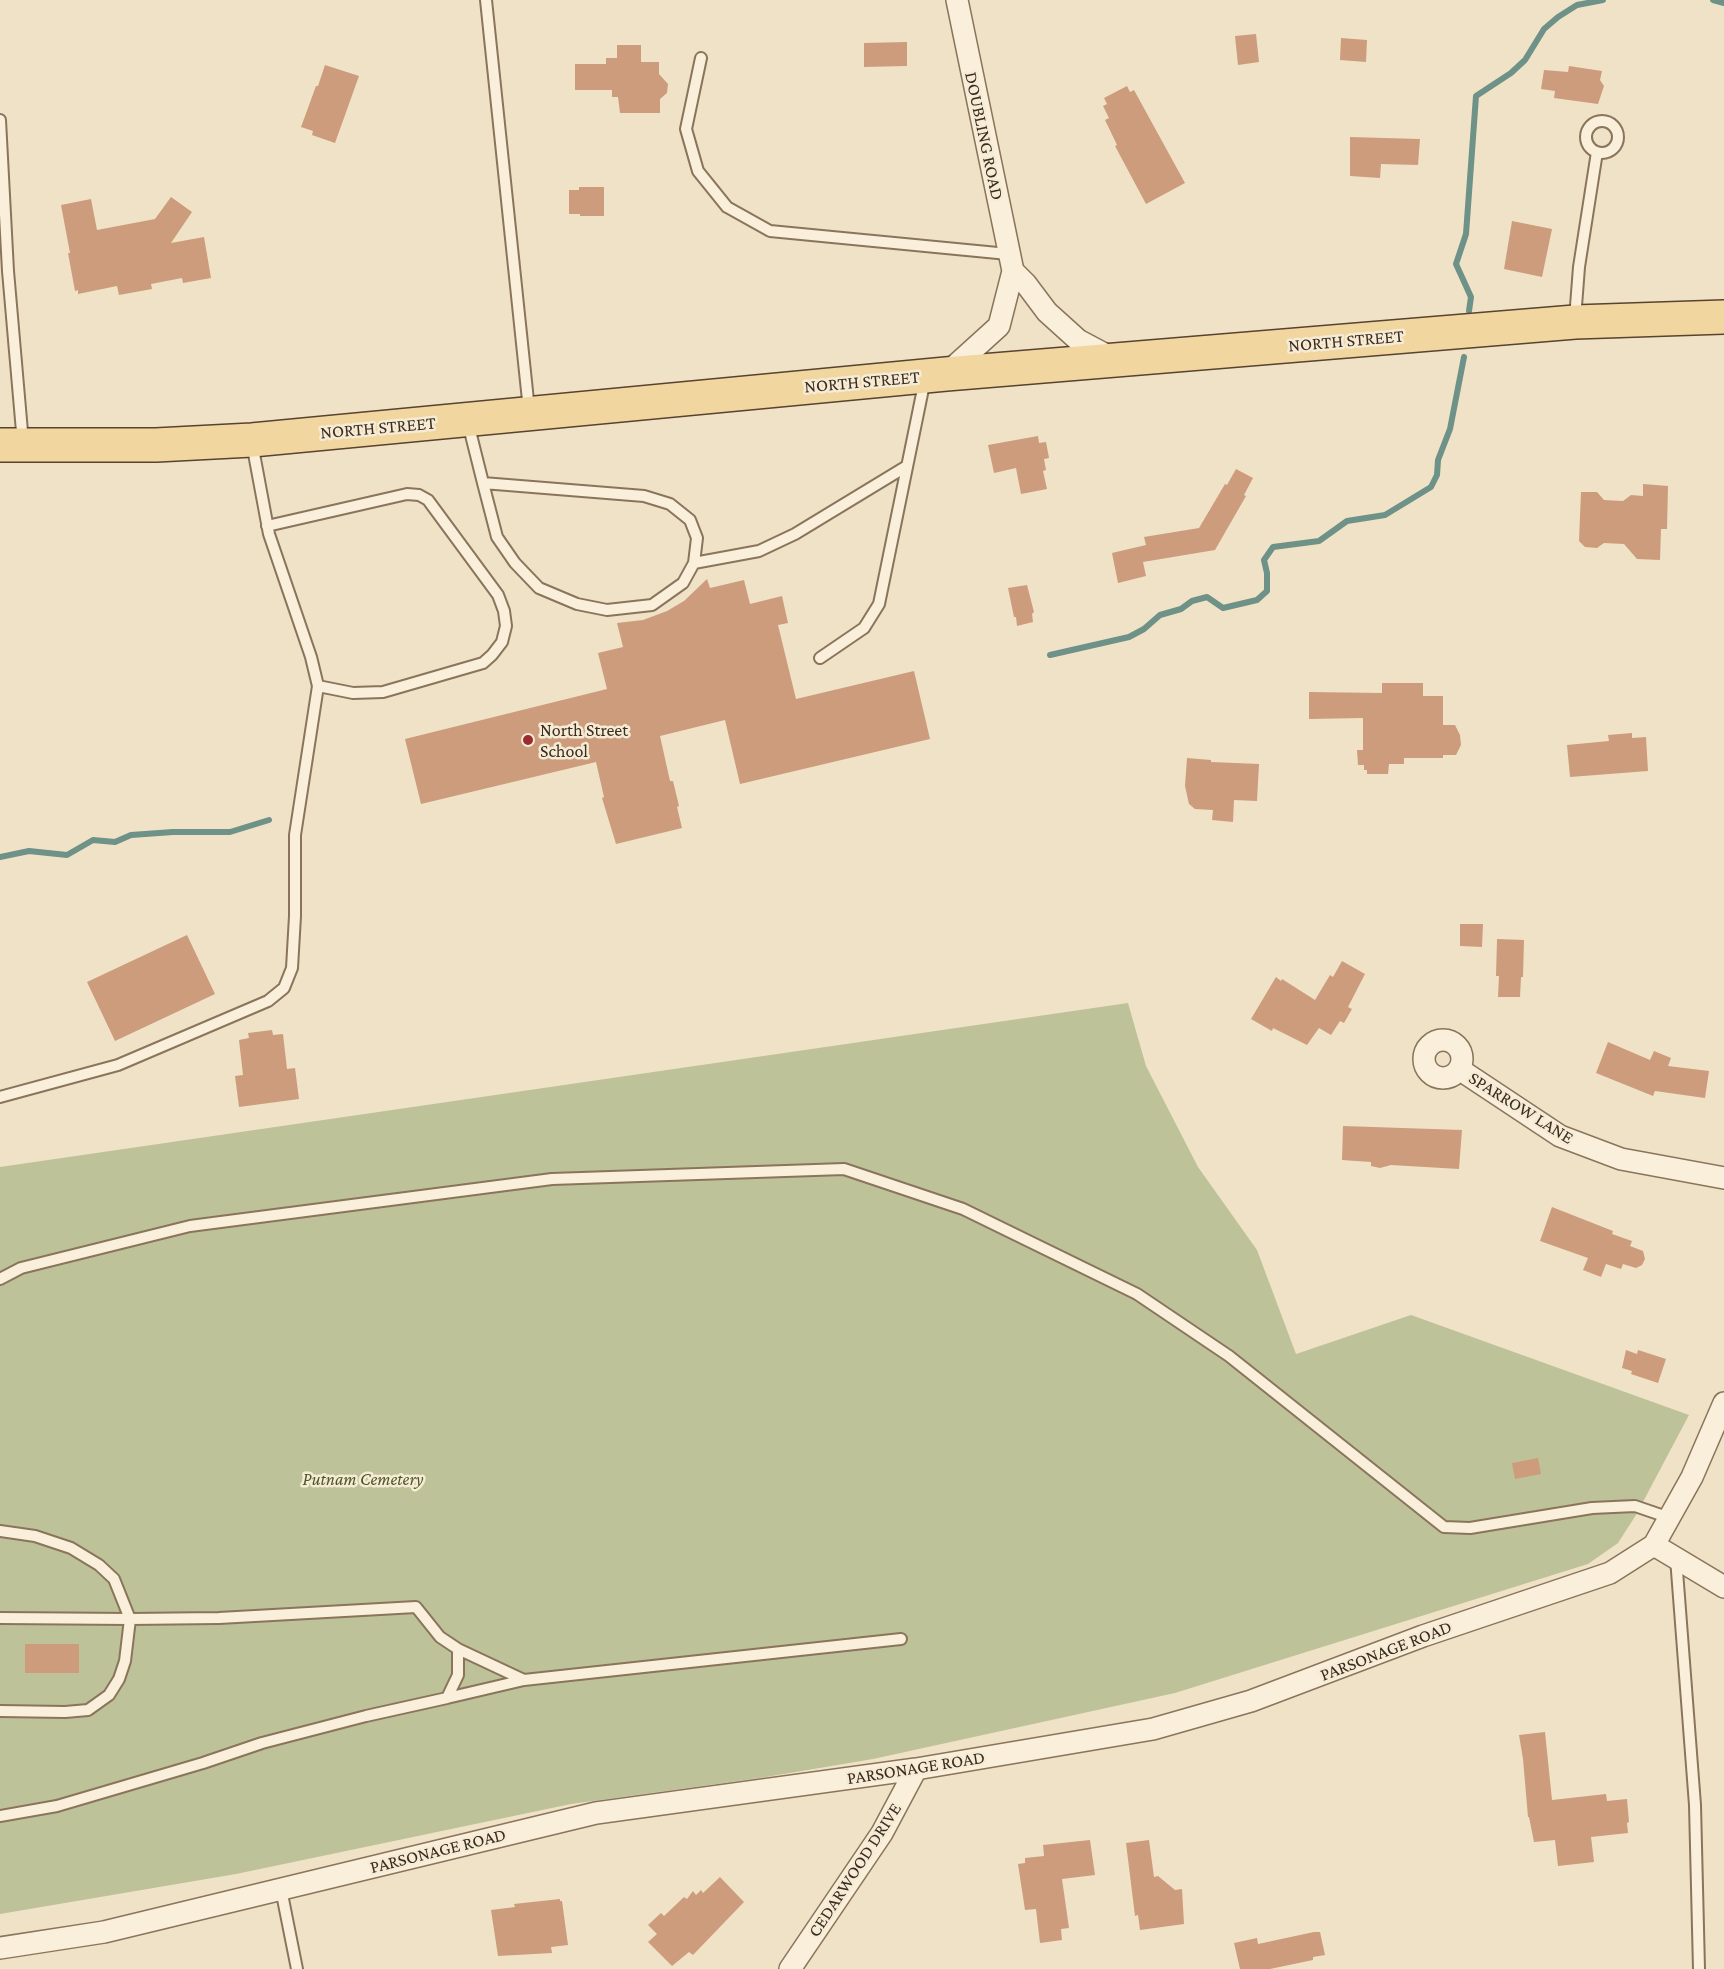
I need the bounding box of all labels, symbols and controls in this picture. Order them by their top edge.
street label: DOUBLING ROAD [960,70,1008,202]
street label: NORTH STREET [1287,325,1405,357]
street label: NORTH STREET [803,366,921,398]
street label: NORTH STREET [319,412,437,444]
place label: North Street School [540,719,628,762]
marker: North Street School [521,733,535,747]
street label: SPARROW LANE [1465,1067,1577,1149]
park label: Putnam Cemetery [302,1468,424,1490]
street label: PARSONAGE ROAD [1317,1616,1455,1686]
street label: PARSONAGE ROAD [845,1746,987,1790]
street label: CEDARWOOD DRIVE [804,1799,906,1941]
street label: PARSONAGE ROAD [368,1824,508,1878]

